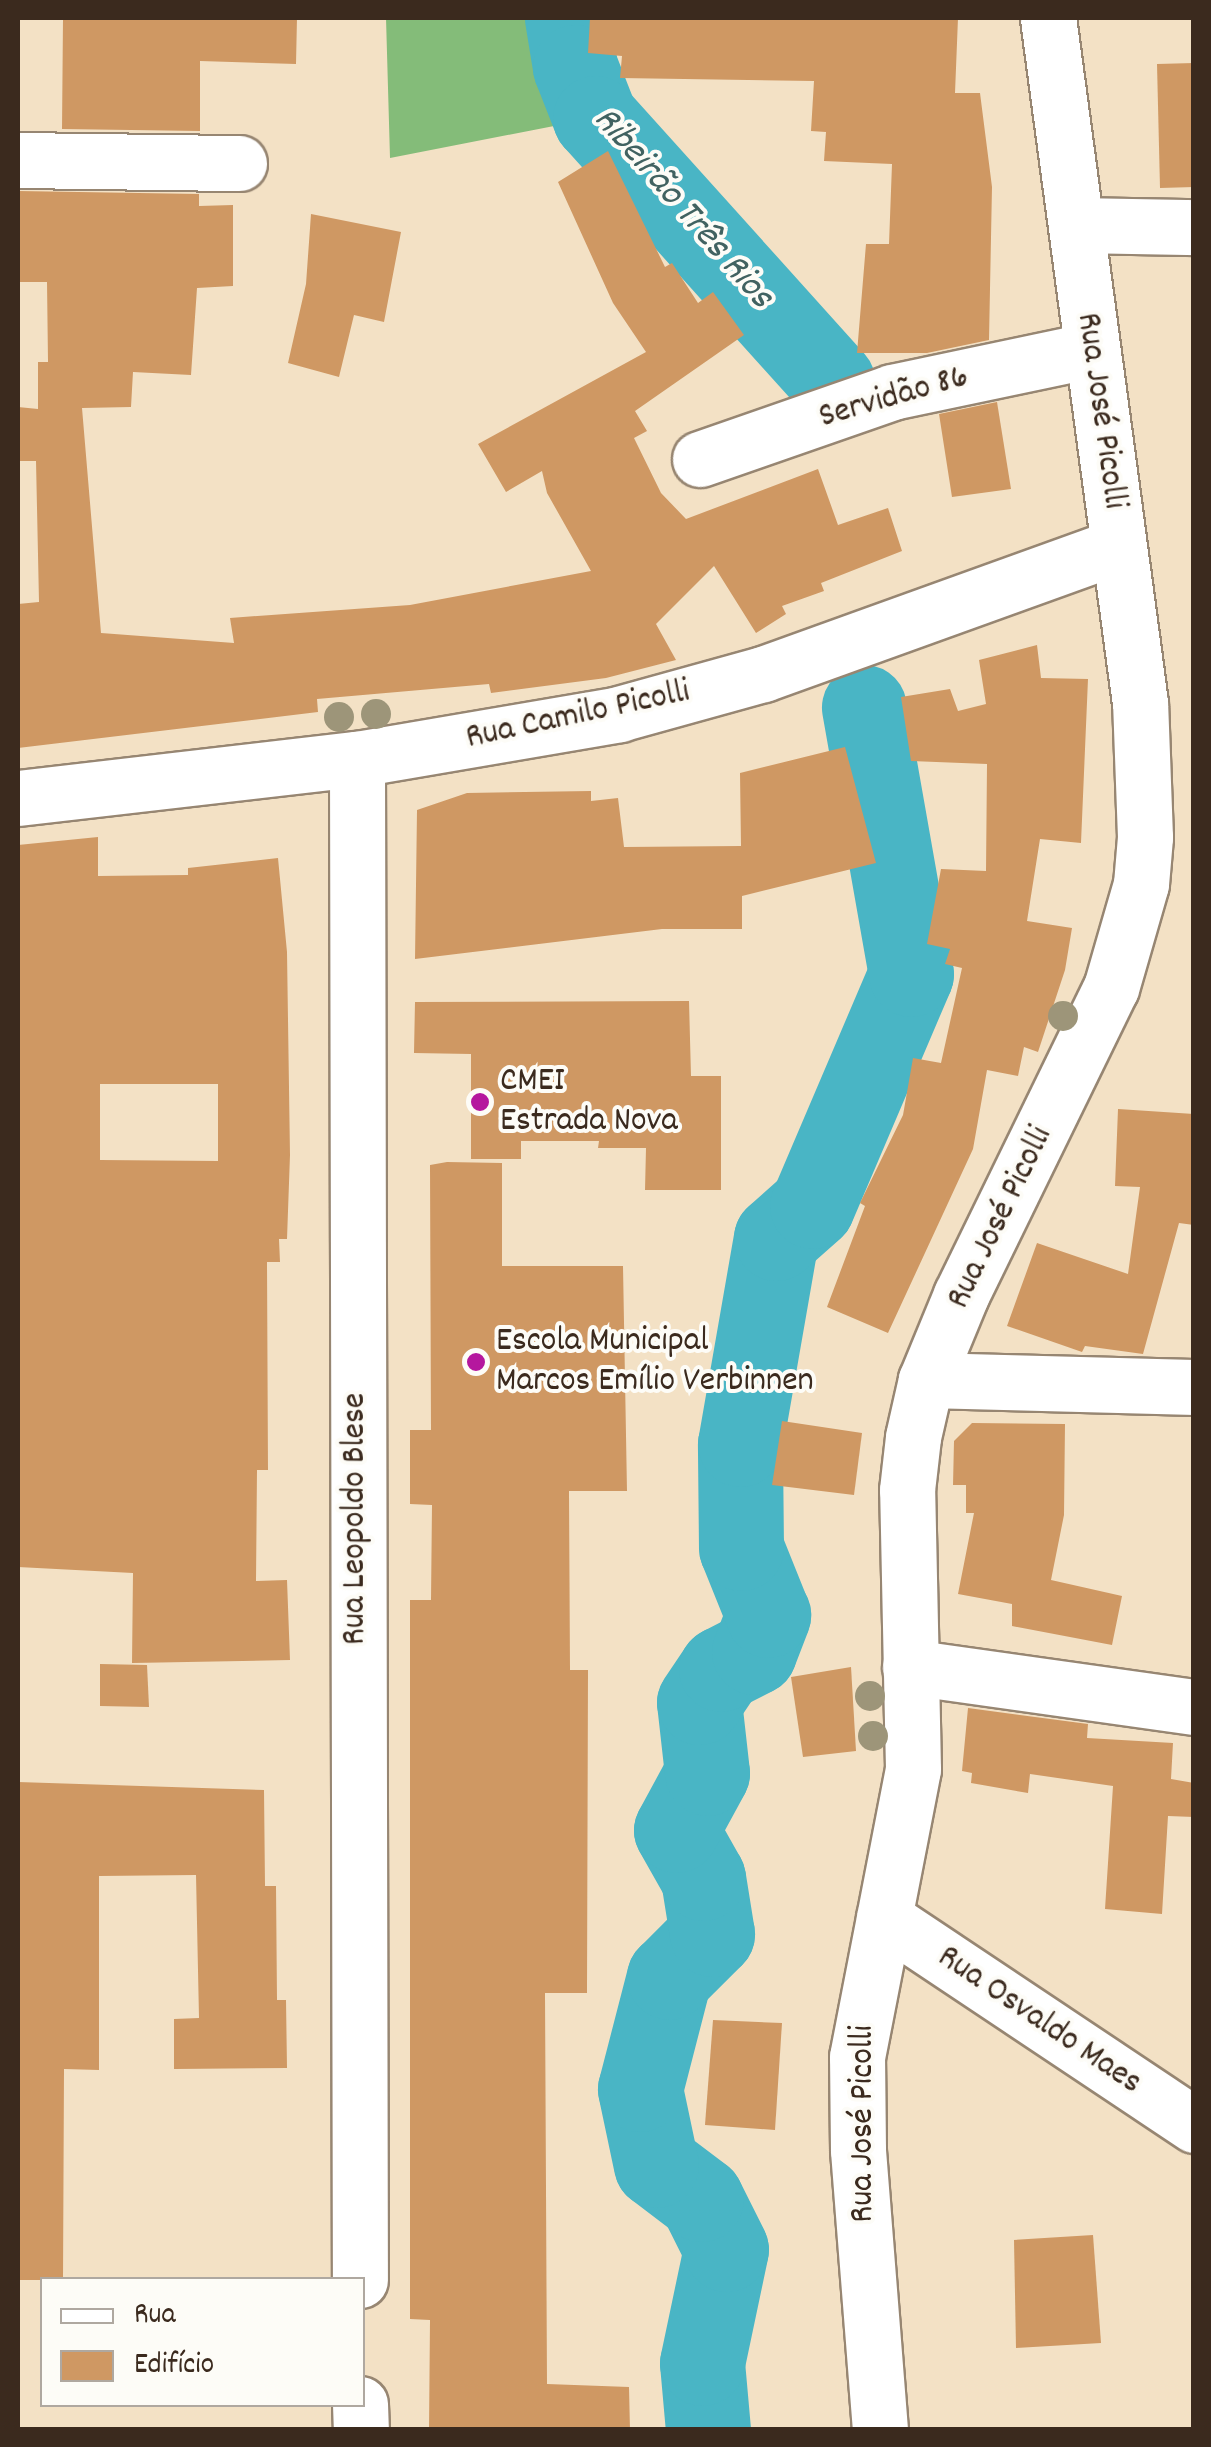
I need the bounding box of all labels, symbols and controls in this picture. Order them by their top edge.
water label: Ribeirão Três Rios [582,99,782,319]
street label: Rua José Picolli [1065,310,1135,512]
street label: Servidão 86 [814,357,974,439]
street label: Rua Camilo Picolli [462,672,694,760]
place label: CMEI Estrada Nova [500,1061,678,1143]
marker: CMEI Estrada Nova [469,1091,491,1113]
street label: Rua José Picolli [939,1120,1063,1316]
place label: Escola Municipal Marcos Emílio Verbinnen [496,1321,814,1403]
marker: Escola Municipal Marcos Emílio Verbinnen [465,1351,487,1373]
street label: Rua Leopoldo Blese [335,1393,377,1645]
street label: Rua Osvaldo Maes [929,1937,1149,2105]
street label: Rua José Picolli [843,2025,885,2223]
legend [40,2277,365,2407]
text: Rua [134,2295,176,2338]
text: Edifício [134,2345,214,2388]

